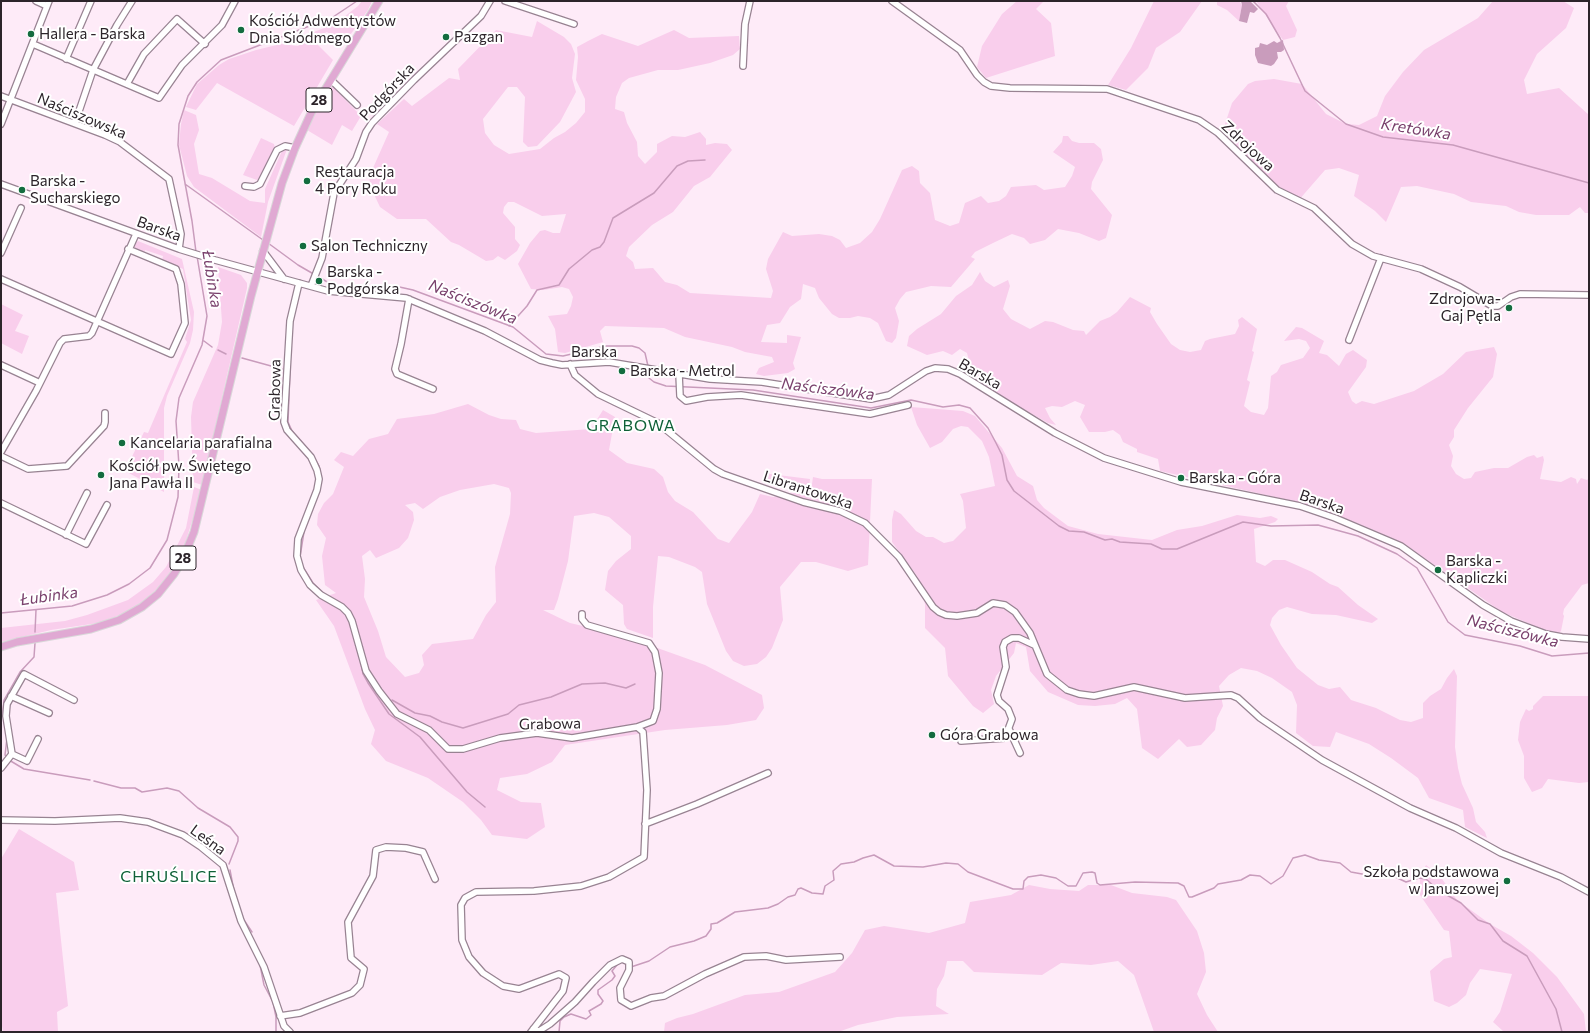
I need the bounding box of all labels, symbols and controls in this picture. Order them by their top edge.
place label: Kościół Adwentystów Dnia Siódmego [249,12,396,47]
place label: Hallera - Barska [39,25,145,43]
marker: Kościół Adwentystów Dnia Siódmego [236,25,246,35]
place label: Pazgan [454,28,503,46]
marker: Hallera - Barska [26,29,36,39]
marker: Pazgan [441,32,451,42]
street label: Podgórska [356,59,418,125]
road number: 28 [306,88,332,112]
street label: Naściszowska [35,89,129,143]
water label: Kretówka [1380,114,1452,144]
street label: Zdrojowa [1218,117,1278,175]
place label: Restauracja 4 Pory Roku [315,163,397,198]
place label: Barska - Sucharskiego [30,172,120,207]
marker: Restauracja 4 Pory Roku [302,176,312,186]
marker: Barska - Sucharskiego [17,185,27,195]
street label: Barska [134,213,184,245]
place label: Salon Techniczny [311,237,428,255]
marker: Salon Techniczny [298,241,308,251]
water label: Łubinka [198,249,226,309]
place label: Barska - Podgórska [327,263,399,298]
marker: Barska - Podgórska [314,276,324,286]
water label: Naściszówka [426,276,520,328]
place label: Zdrojowa- Gaj Pętla [1429,290,1501,325]
marker: Zdrojowa- Gaj Pętla [1504,303,1514,313]
street label: Barska [571,343,617,361]
street label: Barska [956,355,1004,393]
street label: Grabowa [265,359,285,421]
place label: Barska - Metrol [630,362,735,380]
marker: Barska - Metrol [617,366,627,376]
water label: Naściszówka [780,374,876,404]
district label: GRABOWA [586,416,676,436]
place label: Kancelaria parafialna [130,434,272,452]
marker: Kancelaria parafialna [117,438,127,448]
place label: Kościół pw. Świętego Jana Pawła II [109,457,251,492]
street label: Librantowska [761,467,855,513]
place label: Barska - Góra [1189,469,1281,487]
marker: Kościół pw. Świętego Jana Pawła II [96,470,106,480]
marker: Barska - Góra [1176,473,1186,483]
street label: Barska [1297,486,1347,518]
road number: 28 [170,546,196,570]
place label: Barska - Kapliczki [1446,552,1507,587]
marker: Barska - Kapliczki [1433,565,1443,575]
water label: Łubinka [19,582,79,610]
water label: Naściszówka [1465,610,1561,652]
street label: Grabowa [519,714,581,734]
place label: Góra Grabowa [940,726,1038,744]
marker: Góra Grabowa [927,730,937,740]
street label: Leśna [187,821,229,859]
place label: Szkoła podstawowa w Januszowej [1364,863,1499,898]
district label: CHRUŚLICE [120,867,218,887]
marker: Szkoła podstawowa w Januszowej [1502,876,1512,886]

